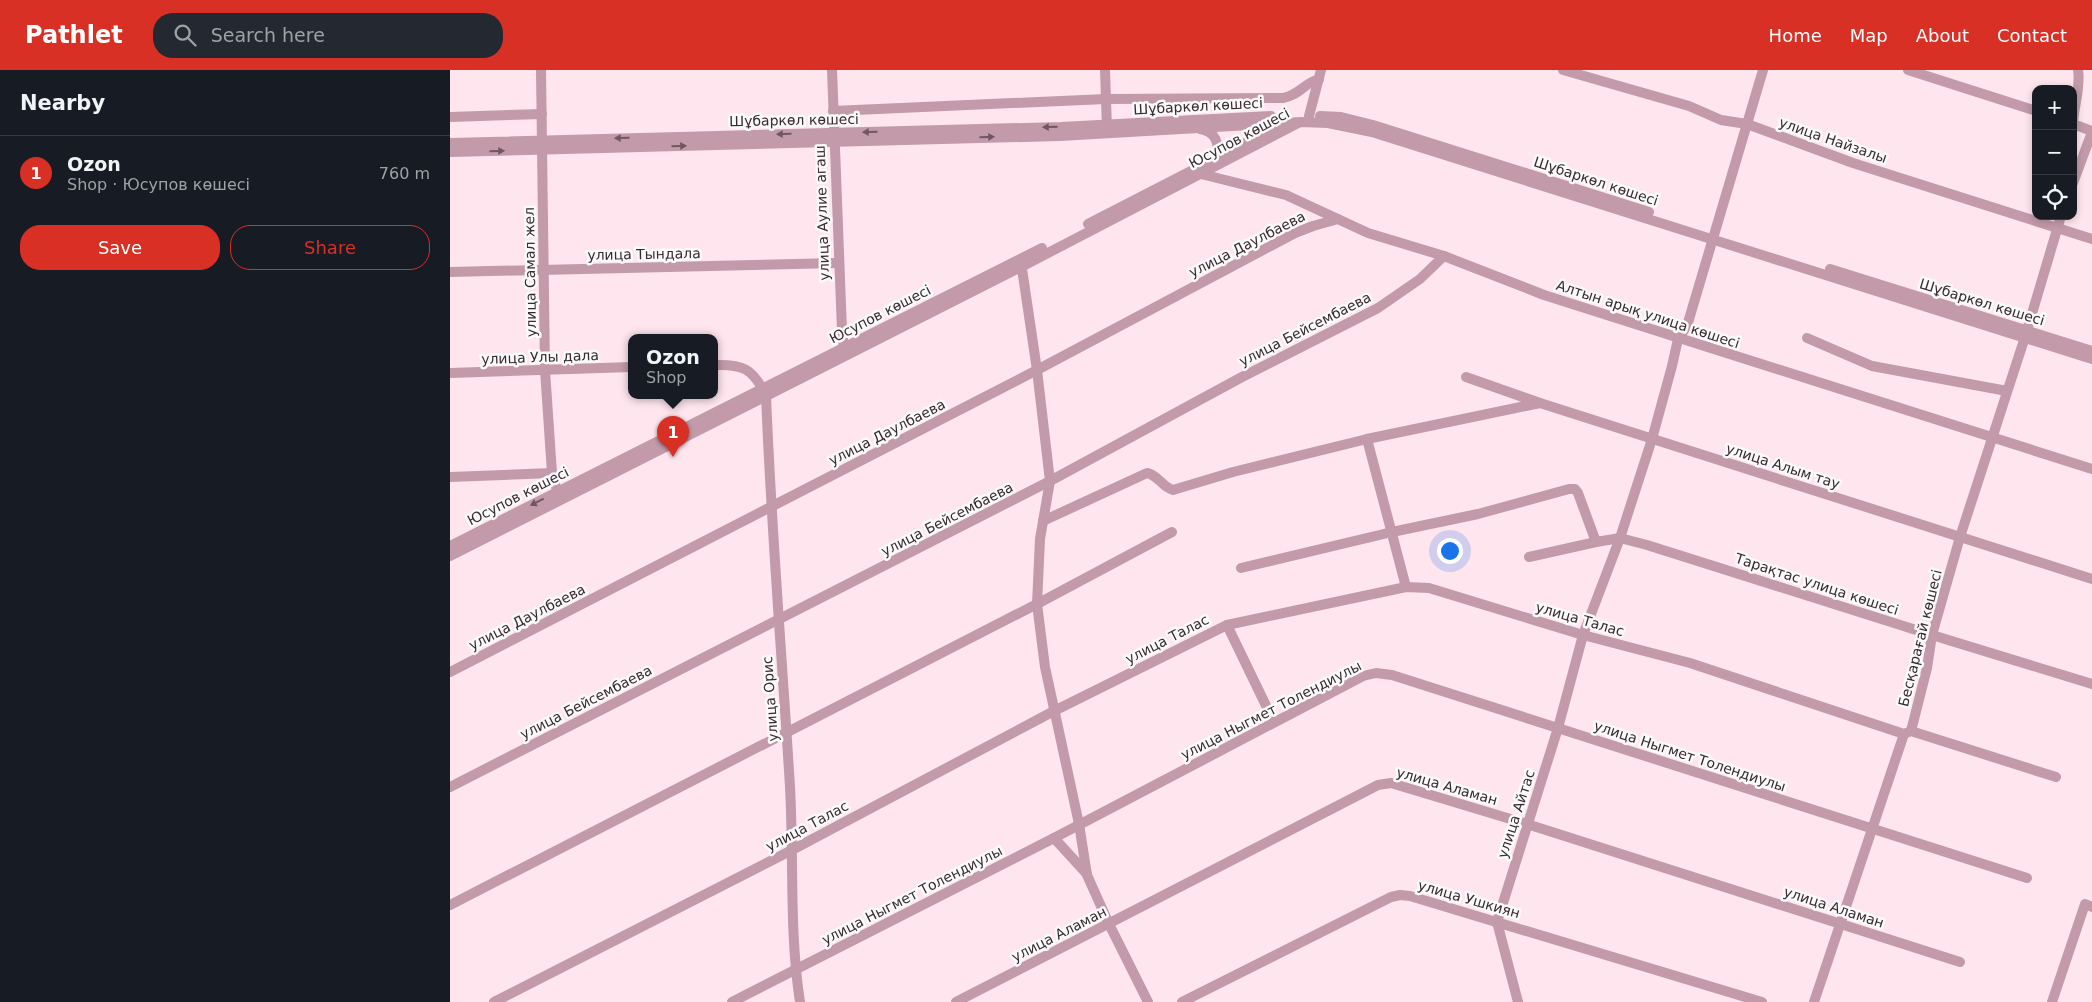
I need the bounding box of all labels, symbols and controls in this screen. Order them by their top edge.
search box [153,13,503,58]
text: Pathlet [25,21,123,49]
icon: search [171,21,199,49]
text: Search here [211,24,325,46]
text: Home [1769,25,1822,46]
text: Map [1850,25,1888,46]
text: About [1916,25,1969,46]
text: Contact [1997,25,2067,46]
map controls [2032,85,2077,220]
button: + [2032,85,2077,130]
text: Nearby [20,91,105,115]
street label: Шұбаркөл көшесі [1133,95,1263,117]
street label: Юсупов көшесі [1186,105,1292,171]
street label: Шұбаркөл көшесі [729,111,859,129]
street label: улица Найзалы [1777,114,1889,166]
one-way arrow [1042,124,1058,132]
one-way arrow [862,128,878,136]
one-way arrow [776,130,792,138]
button: − [2032,130,2077,175]
one-way arrow [979,133,995,141]
one-way arrow [614,135,630,143]
one-way arrow [672,142,688,150]
street label: улица Аулие агаш [812,145,832,281]
one-way arrow [489,147,505,155]
text: Ozon [67,153,121,175]
street label: Шұбаркөл көшесі [1532,153,1660,209]
text: 1 [30,164,42,183]
text: 760 m [379,164,430,183]
text: Shop · Юсупов көшесі [67,175,250,194]
button: locate [2032,175,2077,220]
street label: улица Самал жел [521,207,539,337]
street label: улица Даулбаева [1186,208,1308,280]
button: Save [20,225,220,270]
button: Share [230,225,430,270]
street label: улица Тындала [587,245,701,263]
street label: Шұбаркөл көшесі [1918,275,2046,329]
street label: Алтын арық улица көшесі [1554,277,1742,351]
street label: Юсупов көшесі [827,282,933,346]
street label: улица Бейсембаева [1236,289,1374,369]
popup [628,334,718,399]
text: Ozon [646,346,700,368]
street label: улица Улы дала [481,347,599,367]
text: Shop [646,368,686,387]
street label: улица Даулбаева [826,396,948,468]
pin: 1 [657,416,689,457]
street label: улица Алым тау [1724,440,1842,492]
street label: Юсупов көшесі [465,464,571,528]
street label: улица Бейсембаева [878,479,1016,559]
one-way arrow [530,498,544,506]
your location [1437,538,1463,564]
street label: Тарақтас улица көшесі [1732,550,1901,618]
street label: Бесқарағай көшесі [1895,568,1945,708]
street label: улица Даулбаева [466,581,588,653]
street label: улица Талас [1534,599,1626,639]
street label: улица Талас [1123,611,1211,667]
street label: улица Орис [759,656,781,742]
street label: улица Ныгмет Толендиулы [1178,657,1364,763]
street label: улица Бейсембаева [517,662,655,742]
street label: улица Ныгмет Толендиулы [1592,717,1788,795]
street label: улица Аламан [1395,764,1499,808]
street label: улица Айтас [1494,768,1538,860]
street label: улица Талас [763,798,851,854]
street label: улица Ныгмет Толендиулы [819,842,1005,948]
street label: улица Ушкиян [1416,877,1522,921]
street label: улица Аламан [1782,883,1886,931]
street label: улица Аламан [1009,903,1109,965]

